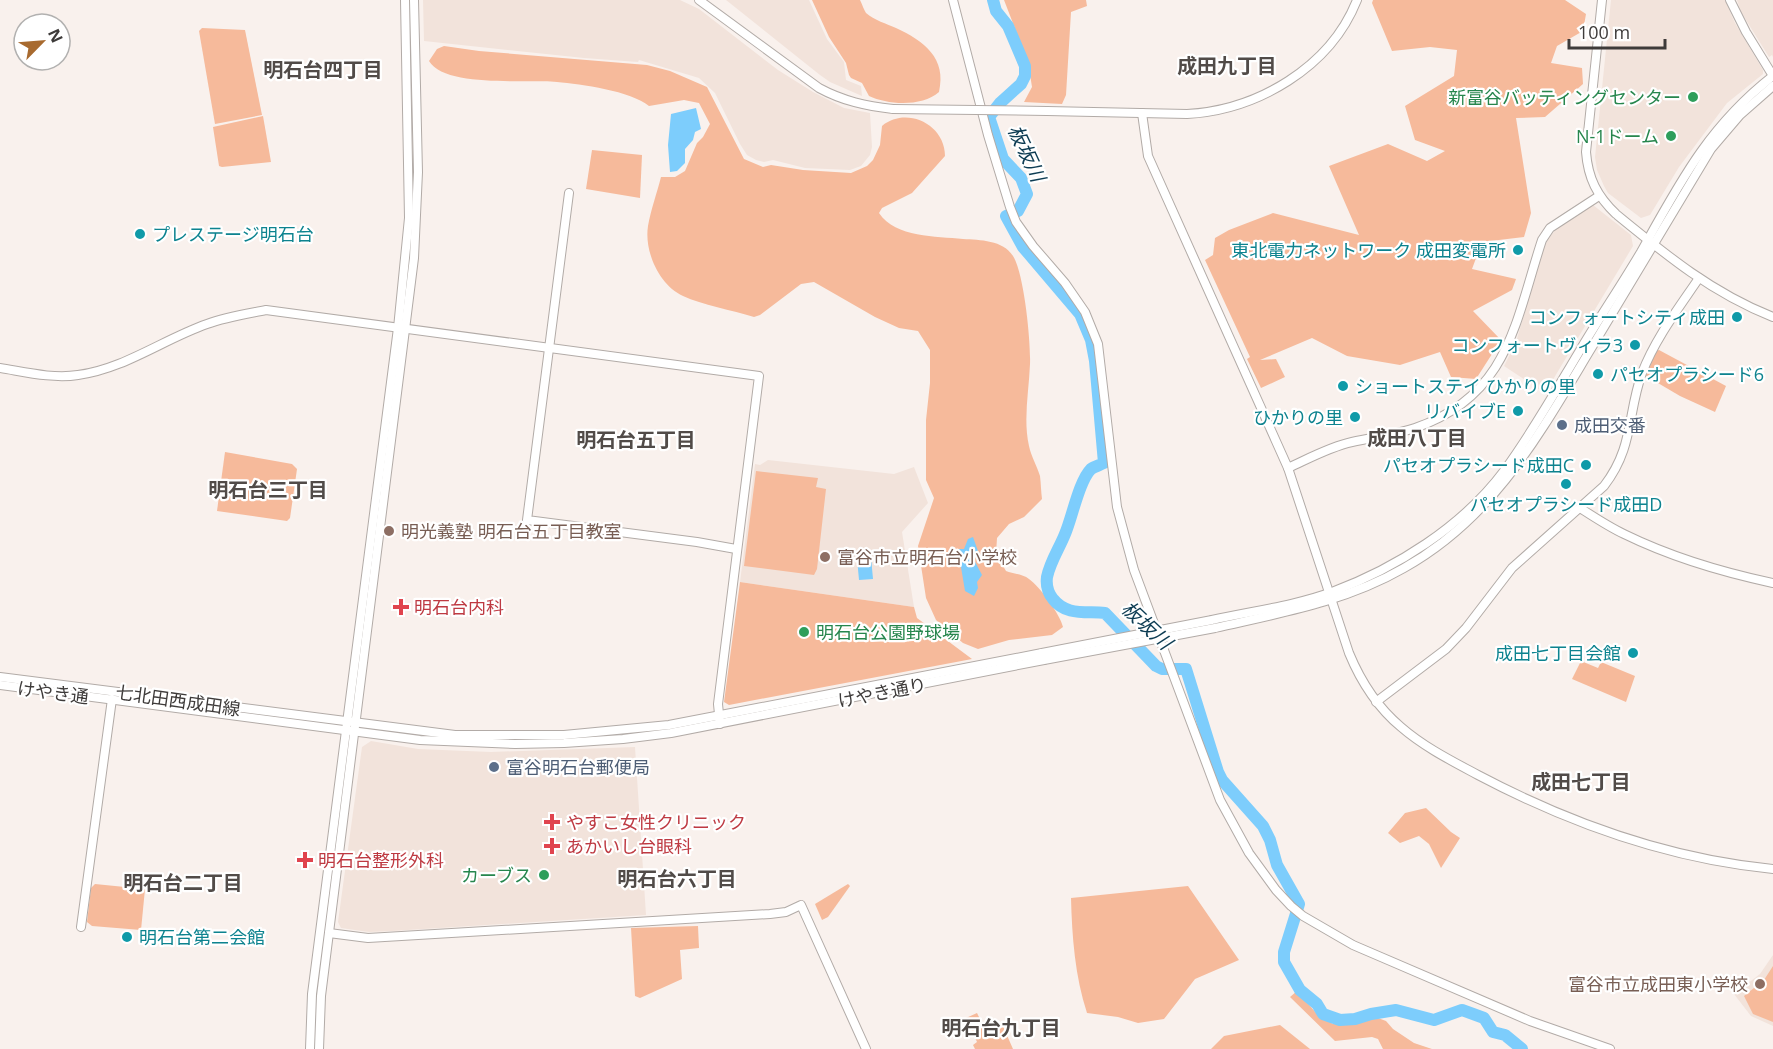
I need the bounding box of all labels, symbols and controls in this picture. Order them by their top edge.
north arrow [12,12,72,72]
scale bar [1569,12,1665,50]
text: 100 m [1578,20,1630,44]
text: N [43,25,68,46]
district label: 成田九丁目 [1177,52,1277,79]
district label: 明石台四丁目 [263,56,383,83]
place label: 新富谷バッティングセンター [1448,85,1681,109]
marker: 新富谷バッティングセンター [1686,90,1700,104]
water label: 板坂川 [1002,120,1053,188]
place label: N-1ドーム [1576,124,1659,148]
marker: N-1ドーム [1664,129,1678,143]
place label: プレステージ明石台 [152,222,314,246]
marker: プレステージ明石台 [133,227,147,241]
place label: 東北電力ネットワーク 成田変電所 [1231,238,1506,262]
marker: 東北電力ネットワーク 成田変電所 [1511,243,1525,257]
place label: コンフォートシティ成田 [1529,305,1725,329]
marker: コンフォートシティ成田 [1730,310,1744,324]
place label: コンフォートヴィラ3 [1451,333,1623,357]
marker: コンフォートヴィラ3 [1628,338,1642,352]
place label: パセオプラシード6 [1610,362,1764,386]
marker: パセオプラシード6 [1591,367,1605,381]
place label: ショートステイ ひかりの里 [1355,374,1576,398]
marker: ショートステイ ひかりの里 [1336,379,1350,393]
place label: リバイブE [1424,399,1506,423]
marker: リバイブE [1511,404,1525,418]
place label: ひかりの里 [1253,405,1343,429]
marker: ひかりの里 [1348,410,1362,424]
place label: 成田交番 [1574,413,1646,437]
marker: 成田交番 [1555,418,1569,432]
district label: 成田八丁目 [1367,424,1467,451]
district label: 明石台五丁目 [576,426,696,453]
place label: パセオプラシード成田C [1383,453,1574,477]
marker: パセオプラシード成田C [1579,458,1593,472]
district label: 明石台三丁目 [208,476,328,503]
marker: パセオプラシード成田D [1559,477,1573,491]
place label: パセオプラシード成田D [1470,492,1662,516]
place label: 明光義塾 明石台五丁目教室 [401,519,622,543]
marker: 明光義塾 明石台五丁目教室 [382,524,396,538]
place label: 富谷市立明石台小学校 [837,545,1017,569]
marker: 富谷市立明石台小学校 [818,550,832,564]
place label: 明石台内科 [414,595,504,619]
water label: 板坂川 [1116,595,1180,657]
marker: 明石台内科 [392,598,410,616]
place label: 明石台公園野球場 [816,620,960,644]
marker: 明石台公園野球場 [797,625,811,639]
place label: 成田七丁目会館 [1495,641,1621,665]
marker: 成田七丁目会館 [1626,646,1640,660]
street label: けやき通り [836,672,928,712]
street label: けやき通 [16,676,90,708]
street label: 七北田西成田線 [114,679,242,721]
place label: 富谷明石台郵便局 [506,755,650,779]
marker: 富谷明石台郵便局 [487,760,501,774]
district label: 成田七丁目 [1531,768,1631,795]
place label: やすこ女性クリニック [566,810,746,834]
marker: やすこ女性クリニック [543,813,561,831]
place label: あかいし台眼科 [566,834,692,858]
marker: あかいし台眼科 [543,837,561,855]
place label: 明石台整形外科 [318,848,444,872]
marker: 明石台整形外科 [296,851,314,869]
place label: カーブス [461,863,532,887]
district label: 明石台六丁目 [617,865,737,892]
marker: カーブス [537,868,551,882]
district label: 明石台二丁目 [123,869,243,896]
place label: 明石台第二会館 [139,925,265,949]
marker: 明石台第二会館 [120,930,134,944]
place label: 富谷市立成田東小学校 [1568,972,1748,996]
marker: 富谷市立成田東小学校 [1753,977,1767,991]
district label: 明石台九丁目 [941,1014,1061,1041]

